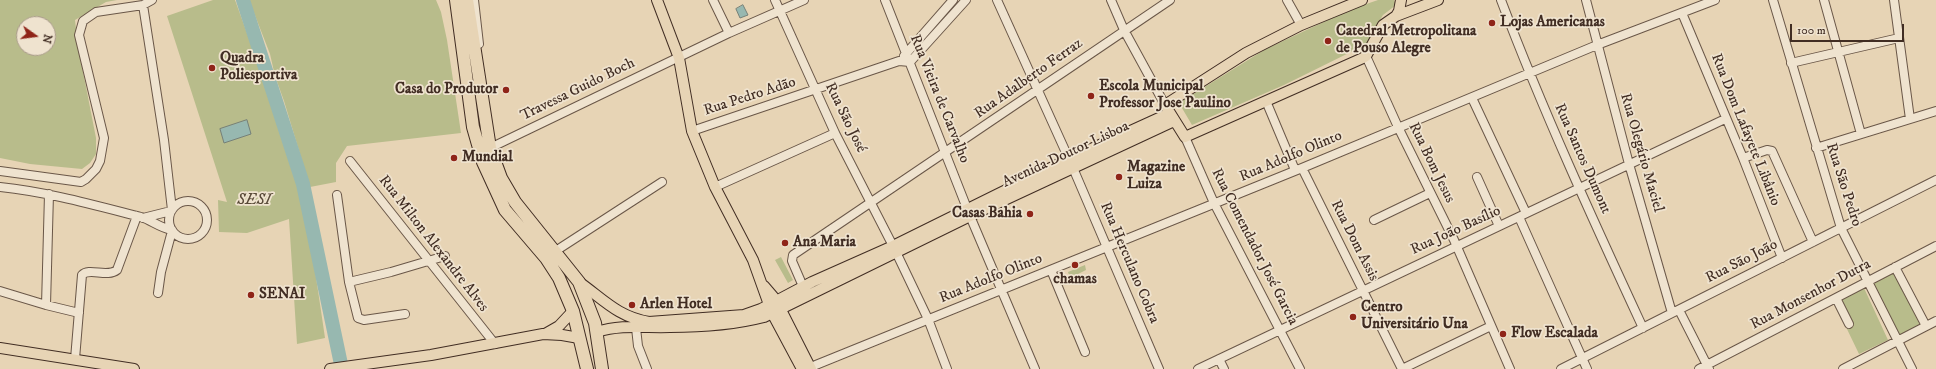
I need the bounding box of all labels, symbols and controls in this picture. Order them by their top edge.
place label: Lojas Americanas [1500,14,1605,32]
north arrow [16,16,56,56]
scale bar [1792,16,1906,42]
marker: Lojas Americanas [1487,18,1497,28]
place label: Catedral Metropolitana de Pouso Alegre [1336,23,1476,58]
text: 100 m [1797,23,1826,38]
street label: Rua Vieira de Carvalho [905,32,973,166]
text: N [39,33,55,45]
street label: Rua Adalberto Ferraz [971,35,1087,123]
marker: Catedral Metropolitana de Pouso Alegre [1323,36,1333,46]
place label: Quadra Poliesportiva [220,50,297,85]
street label: Rua Dom Lafayete Libânio [1706,51,1784,209]
street label: Travessa Guido Boch [518,55,638,125]
marker: Quadra Poliesportiva [207,63,217,73]
street label: Rua Pedro Adão [702,74,798,120]
place label: Escola Municipal Professor Jose Paulino [1099,78,1231,113]
street label: Rua São José [820,80,870,156]
place label: Casa do Produtor [395,81,498,99]
marker: Casa do Produtor [501,85,511,95]
marker: Escola Municipal Professor Jose Paulino [1086,91,1096,101]
street label: Rua Olegário Maciel [1615,92,1667,214]
street label: Rua Santos Dumont [1550,101,1614,217]
street label: Avenida Doutor Lisboa [1000,118,1132,192]
street label: Rua Bom Jesus [1404,120,1458,206]
street label: Rua Adolfo Olinto [1237,127,1345,187]
street label: Rua São Pedro [1821,141,1865,229]
place label: Mundial [462,149,513,167]
marker: Mundial [449,153,459,163]
place label: Magazine Luiza [1127,159,1185,194]
street label: Rua Comendador José Garcia [1207,166,1301,328]
street label: Rua Milton Alexandre Alves [374,172,492,316]
marker: Magazine Luiza [1114,172,1124,182]
park label: SESI [237,192,271,210]
street label: Rua Dom Assis [1326,198,1382,284]
street label: Rua Herculano Cobra [1095,200,1163,326]
street label: Rua João Basílio [1408,202,1504,260]
place label: Casas Bahia [952,205,1022,223]
marker: Casas Bahia [1025,209,1035,219]
place label: Ana Maria [793,234,856,252]
street label: Rua São João [1703,236,1781,288]
marker: Ana Maria [780,238,790,248]
street label: Rua Adolfo Olinto [937,250,1045,308]
street label: Rua Monsenhor Dutra [1748,256,1874,334]
marker: chamas [1070,260,1080,270]
place label: chamas [1053,271,1097,289]
place label: SENAI [259,286,305,304]
marker: SENAI [246,290,256,300]
place label: Arlen Hotel [640,296,712,314]
place label: Centro Universitário Una [1361,299,1468,334]
marker: Arlen Hotel [627,300,637,310]
marker: Centro Universitário Una [1348,312,1358,322]
place label: Flow Escalada [1511,325,1598,343]
marker: Flow Escalada [1498,329,1508,339]

